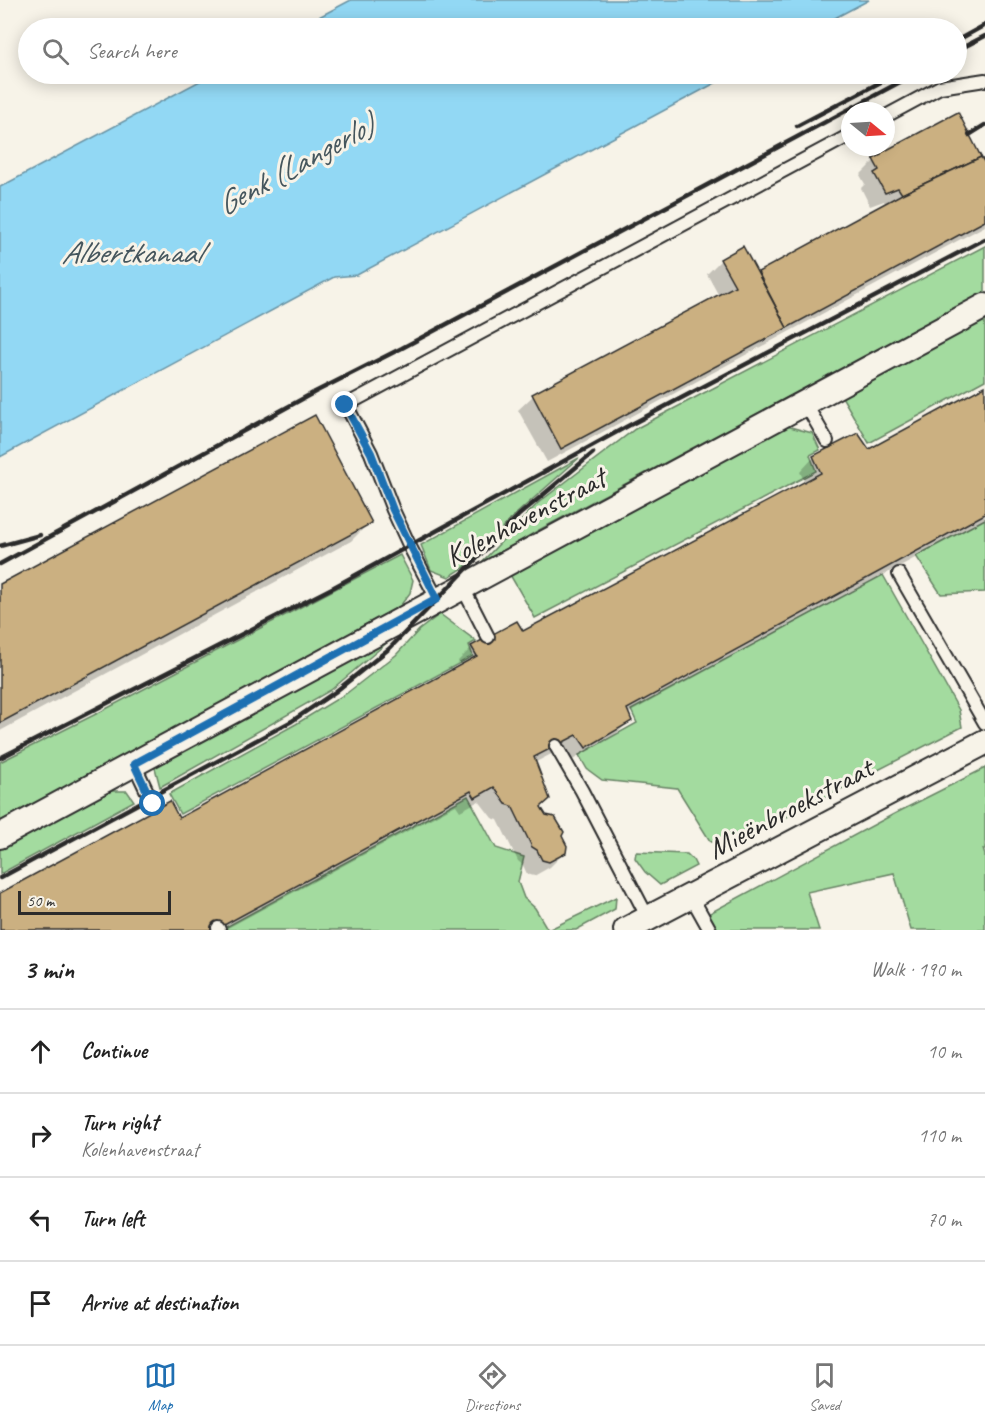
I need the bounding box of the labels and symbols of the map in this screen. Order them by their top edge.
water label: Genk (Langerlo) [209,102,386,225]
north arrow [841,102,895,156]
water label: Albertkanaal [61,232,211,273]
route end [331,391,357,417]
street label: Kolenhavenstraat [438,457,616,575]
street label: Mieënbroekstraat [701,747,882,867]
route start [139,790,165,816]
scale bar [18,888,171,916]

